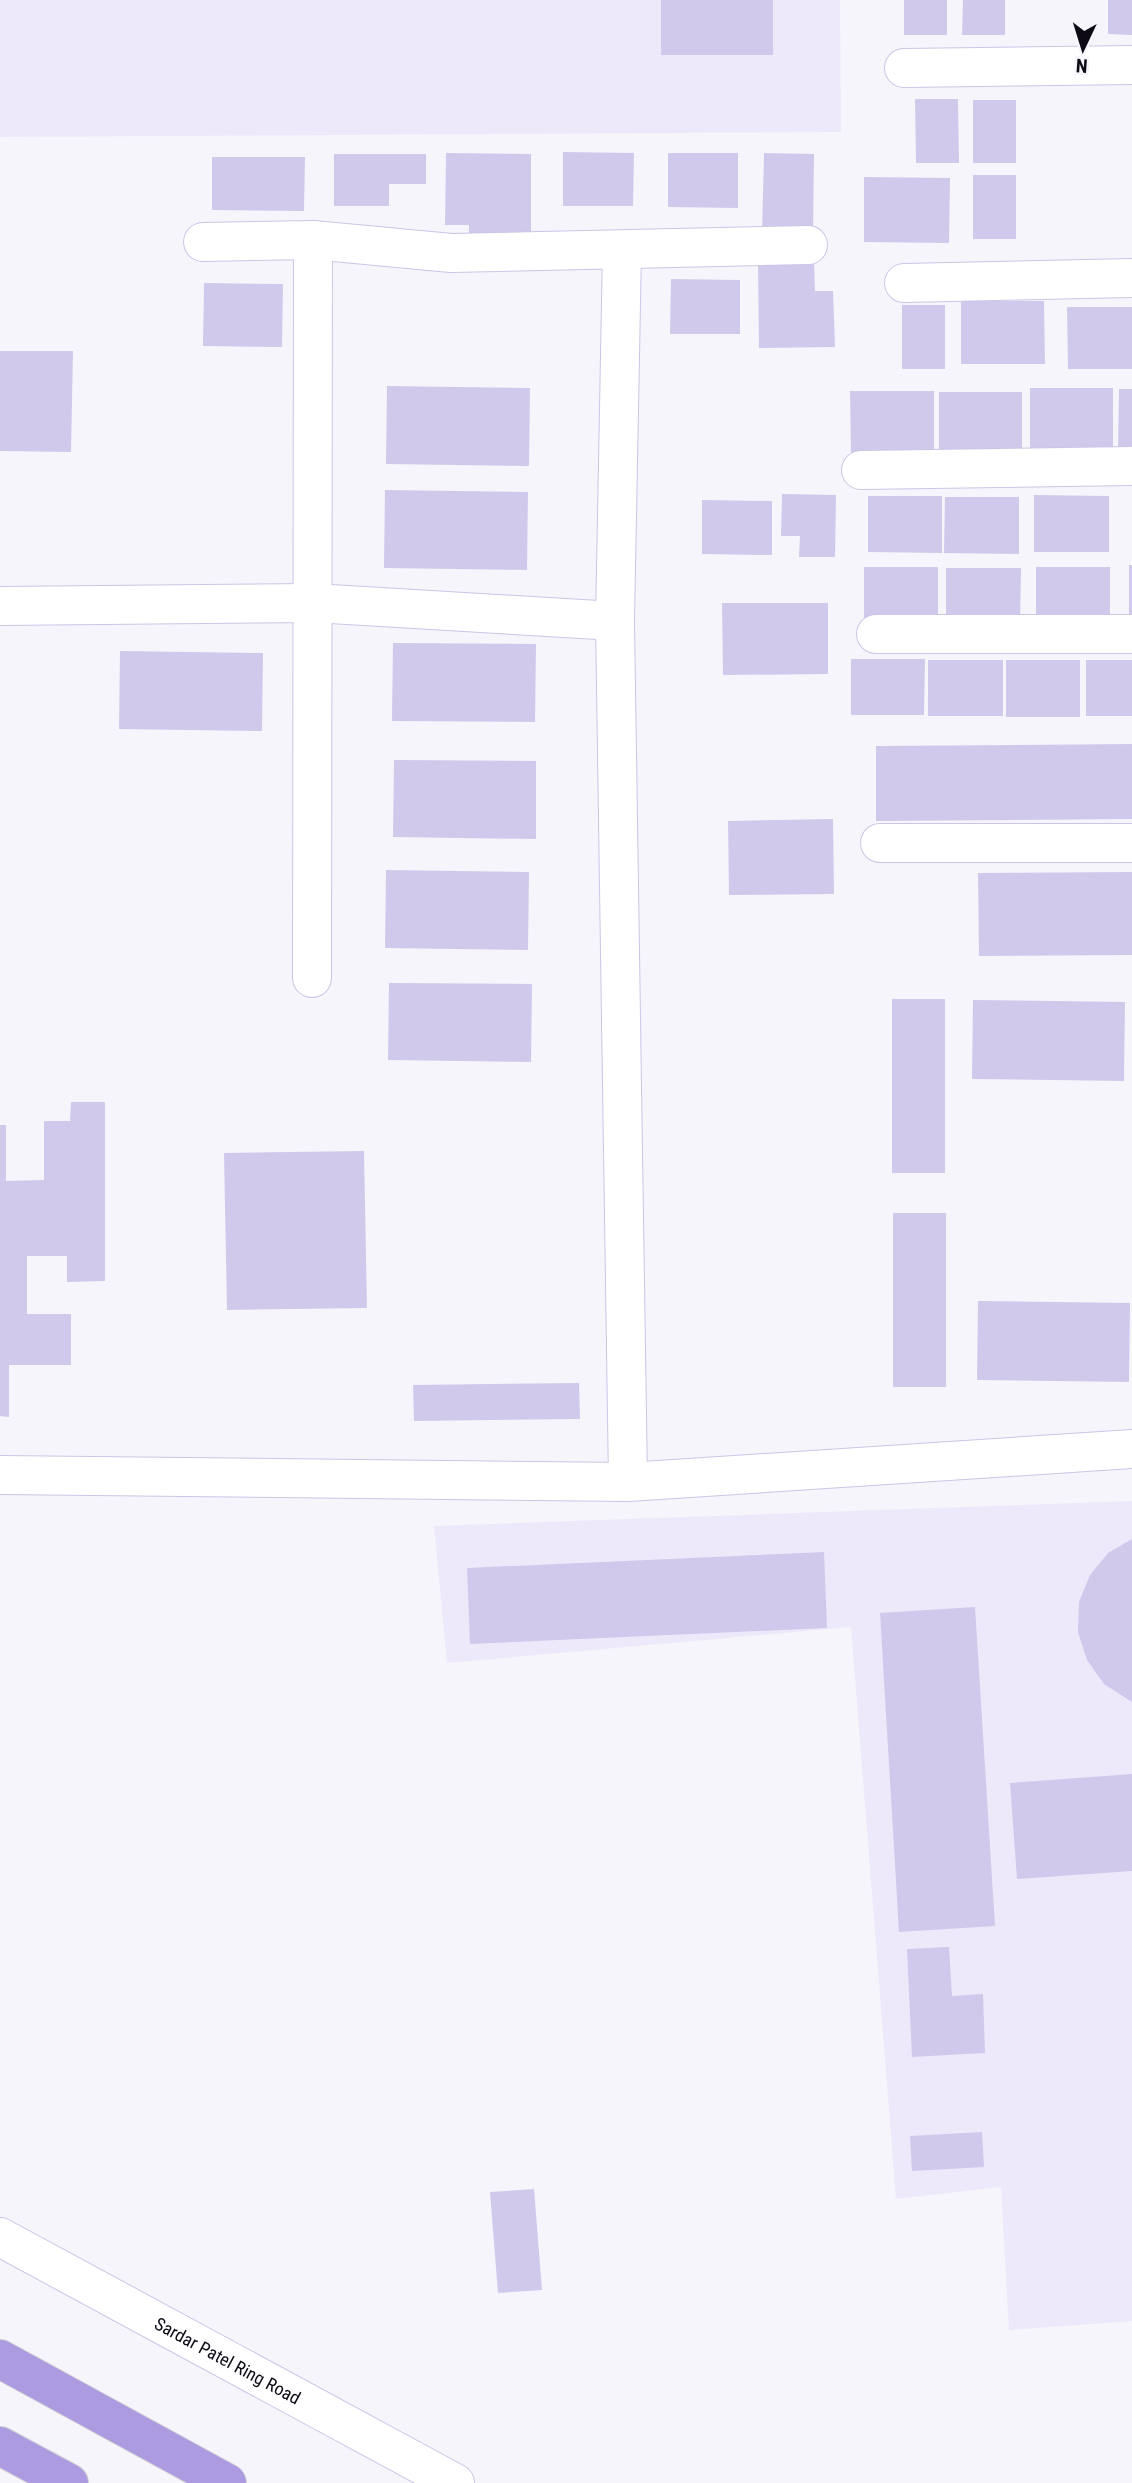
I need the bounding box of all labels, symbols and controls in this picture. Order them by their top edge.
north arrow [1048,14,1118,84]
text: N [1075,54,1088,77]
street label: Sardar Patel Ring Road [151,2312,304,2408]

